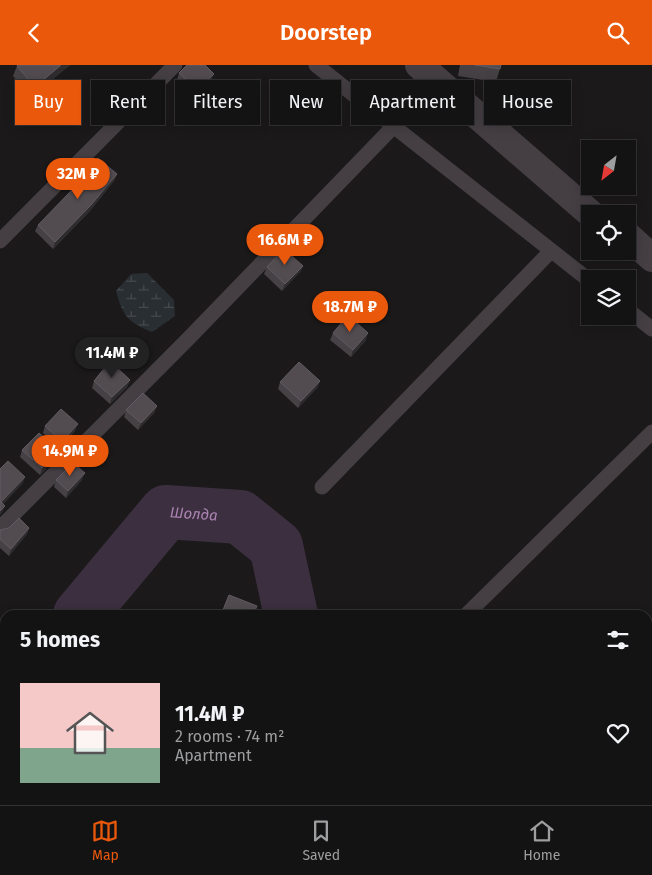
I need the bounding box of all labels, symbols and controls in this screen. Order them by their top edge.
icon: back [20,19,48,47]
text: Doorstep [280,19,372,46]
icon: search [604,19,632,47]
chip: Buy [15,80,81,125]
chip: Rent [91,80,165,125]
chip: Filters [175,80,260,125]
chip: New [270,80,341,125]
chip: Apartment [351,80,474,125]
chip: House [484,80,571,125]
north arrow [581,140,636,195]
map controls [581,140,636,325]
pin: 32M ₽ [43,157,113,200]
text: 32M ₽ [57,164,99,183]
button: locate [581,205,636,260]
pin: 16.6M ₽ [239,223,331,266]
text: 16.6M ₽ [257,230,313,249]
button: layers [581,270,636,325]
pin: 18.7M ₽ [304,291,396,333]
text: 18.7M ₽ [323,297,377,316]
pin: 11.4M ₽ [66,337,158,379]
text: 11.4M ₽ [86,343,138,362]
pin: 14.9M ₽ [24,435,116,477]
text: 14.9M ₽ [43,441,97,460]
water label: Шолда [169,503,218,524]
icon: filters [604,626,632,654]
text: 5 homes [20,627,100,653]
text: 11.4M ₽ [175,701,245,727]
icon: home [60,703,120,763]
icon: heart [604,719,632,747]
text: 2 rooms · 74 m² [175,727,284,746]
text: Apartment [175,746,252,765]
tab: Map [91,817,119,864]
tab: Saved [302,817,340,864]
tab: Home [523,817,561,864]

